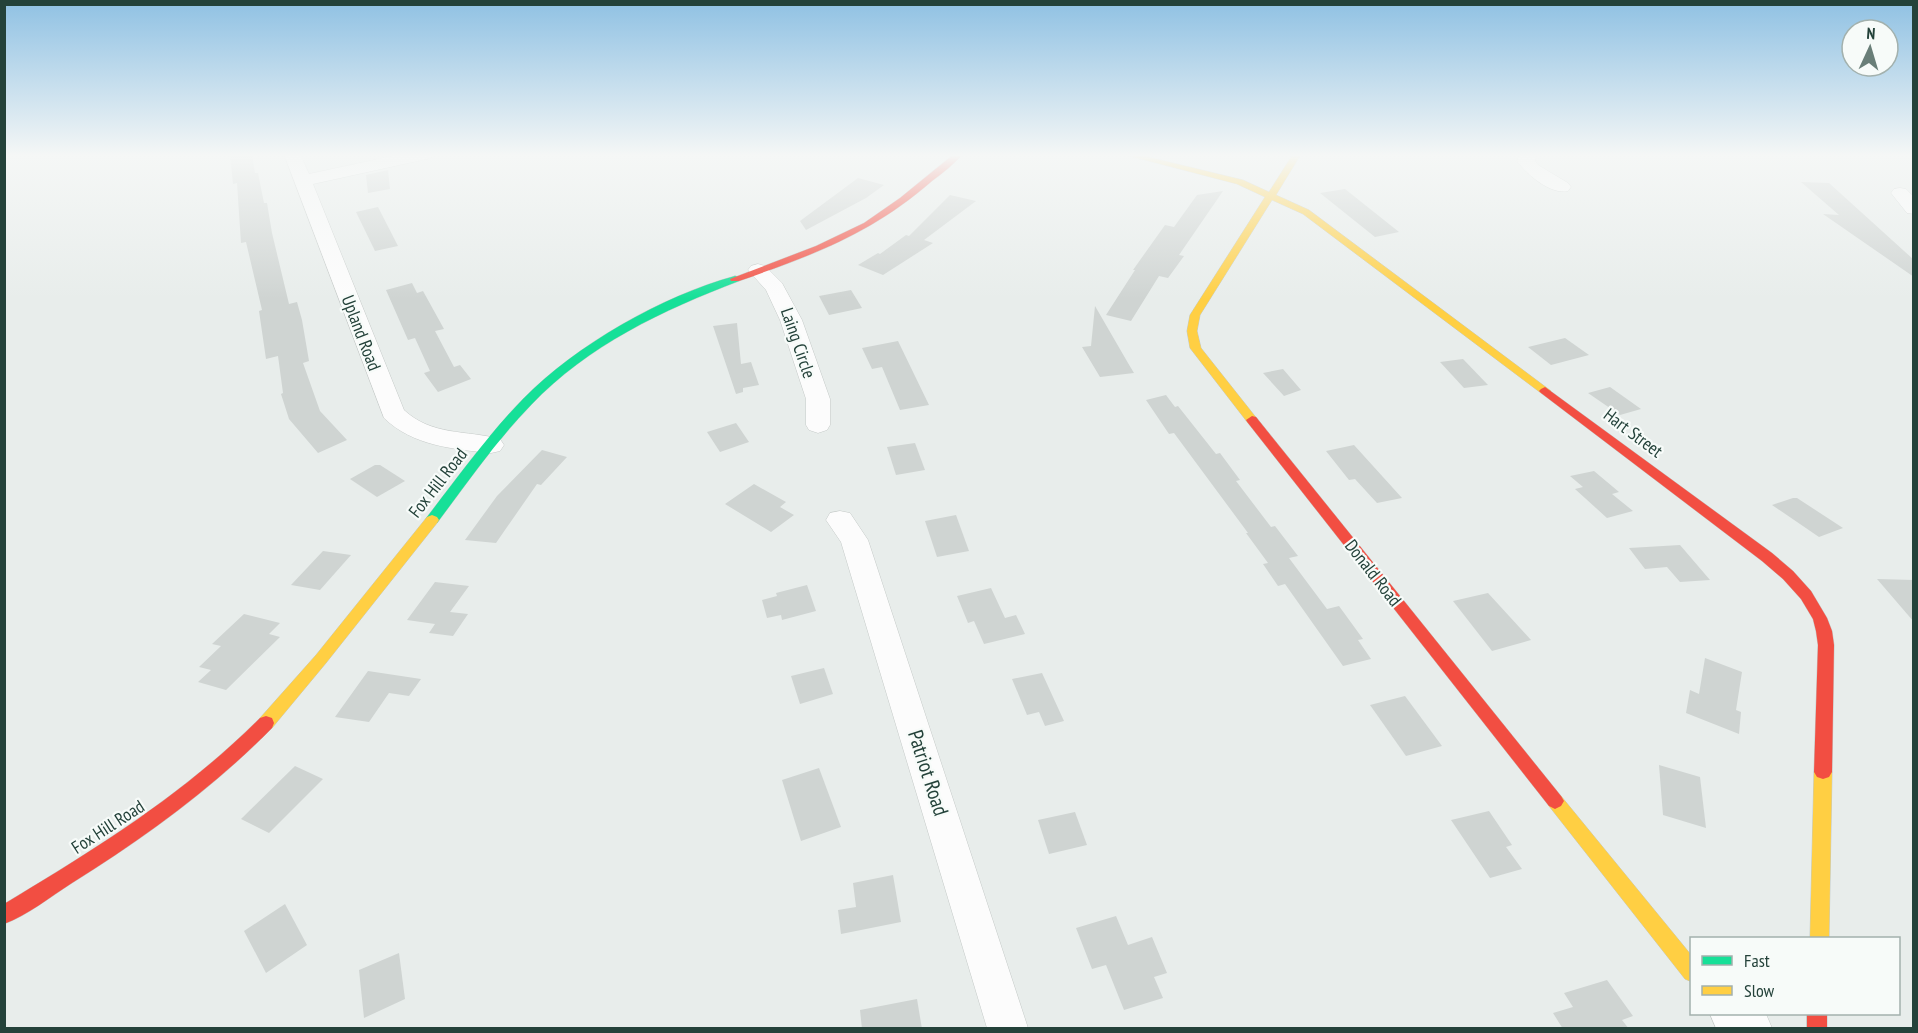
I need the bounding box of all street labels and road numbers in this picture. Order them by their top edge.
street label: Upland Road [337,292,386,374]
street label: Laing Circle [776,305,821,381]
street label: Hart Street [1599,403,1668,462]
street label: Fox Hill Road [403,443,472,522]
street label: Donald Road [1340,535,1407,611]
street label: Patriot Road [902,727,955,819]
street label: Fox Hill Road [67,795,148,859]

